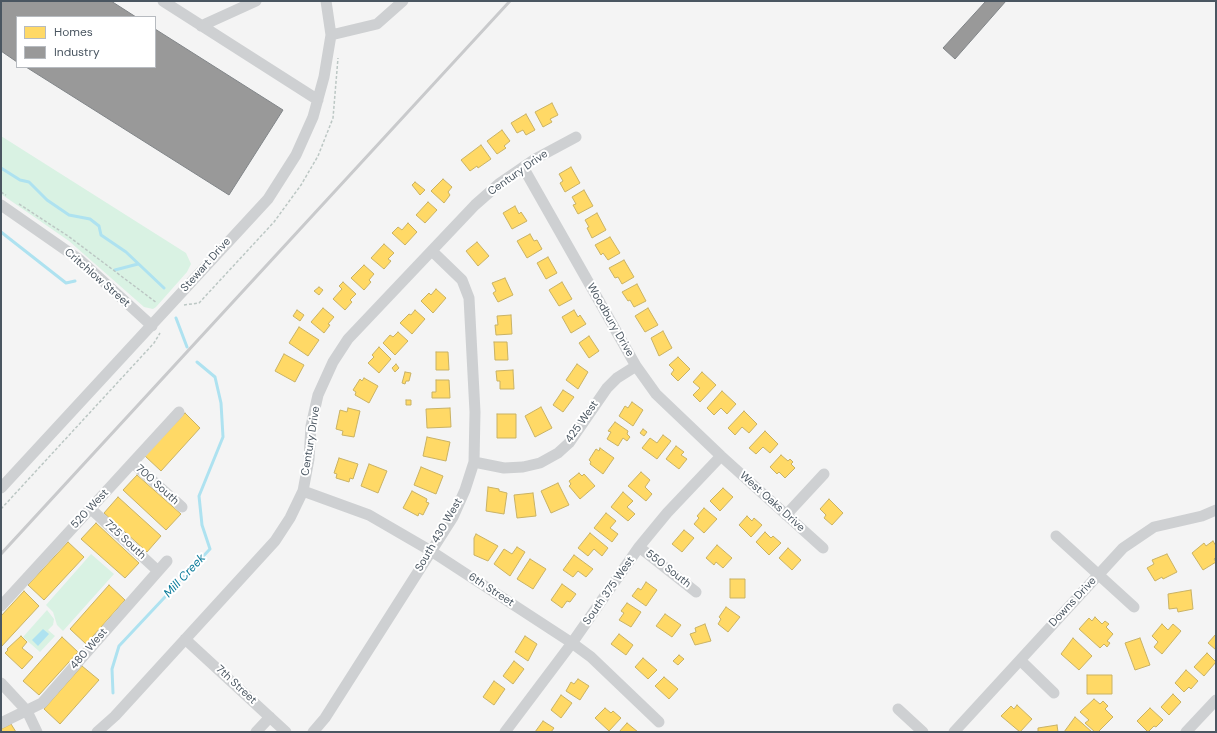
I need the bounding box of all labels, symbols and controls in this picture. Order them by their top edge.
legend [16,16,156,68]
text: Homes [54,24,93,40]
text: Industry [54,44,100,60]
street label: Century Drive [485,147,551,199]
street label: Stewart Drive [178,235,234,295]
street label: Critchlow Street [61,246,133,310]
street label: Woodbury Drive [584,281,636,359]
street label: 425 West [563,398,601,446]
street label: Century Drive [299,405,323,477]
street label: 700 South [133,462,181,508]
street label: West Oaks Drive [737,469,807,535]
street label: 520 West [68,487,112,531]
street label: South 430 West [413,496,465,574]
street label: 725 South [102,518,148,562]
street label: 550 South [643,547,693,591]
water label: Mill Creek [161,551,209,601]
street label: South 375 West [581,554,637,628]
street label: 6th Street [466,570,516,610]
street label: Downs Drive [1047,574,1099,630]
street label: 480 West [68,626,110,672]
street label: 7th Street [213,663,259,707]

